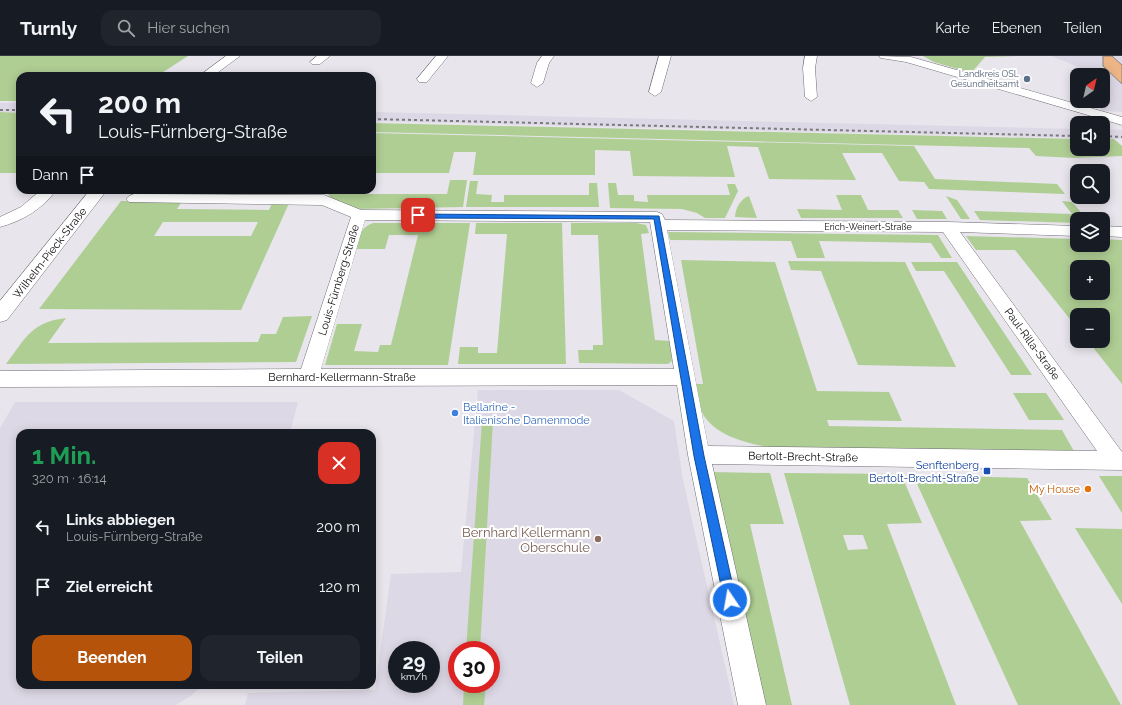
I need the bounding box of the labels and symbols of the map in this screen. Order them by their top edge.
north arrow [1070,68,1110,108]
place label: Landkreis OSL Gesundheitsamt [951,69,1020,89]
marker: Landkreis OSL Gesundheitsamt [1022,74,1032,84]
pin [401,198,435,232]
street label: Wilhelm-Pieck-Straße [10,205,90,301]
street label: Louis-Fürnberg-Straße [316,222,362,337]
street label: Erich-Weinert-Straße [824,222,912,232]
street label: Paul-Rilla-Straße [1002,306,1063,383]
street label: Bernhard-Kellermann-Straße [268,371,416,384]
place label: Bellarine - Italienische Damenmode [463,401,590,427]
marker: Bellarine - Italienische Damenmode [450,408,460,418]
street label: Bertolt-Brecht-Straße [748,450,859,464]
place label: Senftenberg Bertolt-Brecht-Straße [869,459,980,485]
marker: Senftenberg Bertolt-Brecht-Straße [982,466,992,476]
place label: My House [1029,483,1081,496]
marker: My House [1083,484,1093,494]
place label: Bernhard Kellermann Oberschule [462,525,590,555]
marker: Bernhard Kellermann Oberschule [593,534,603,544]
position arrow [709,579,751,621]
speed limit sign: 30 [448,641,500,693]

